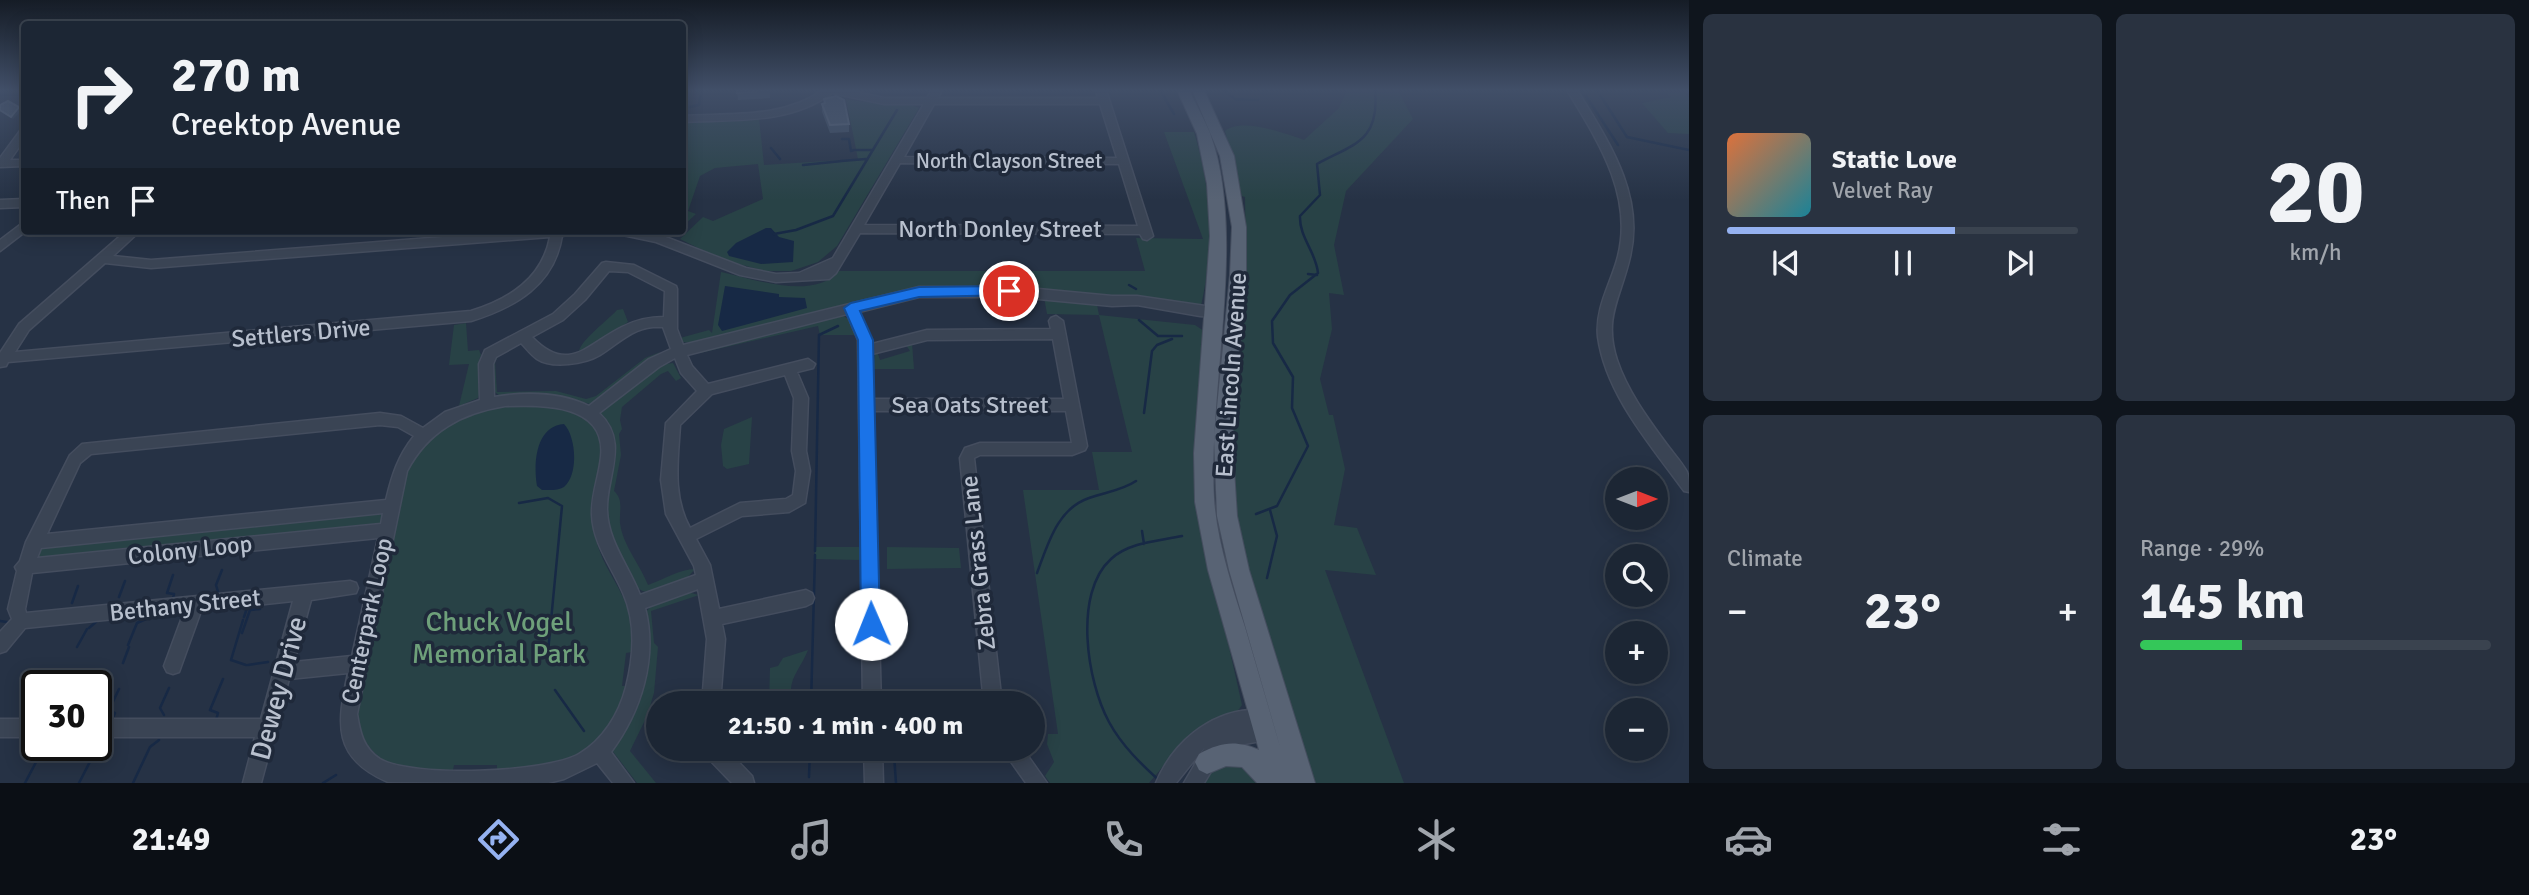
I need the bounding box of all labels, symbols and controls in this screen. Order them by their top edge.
text: 270 m [171,45,301,105]
icon: right [56,49,147,140]
text: Creektop Avenue [171,105,401,144]
text: 20 [2266,136,2365,249]
text: Static Love [1832,144,1957,176]
street label: North Clayson Street [916,148,1102,174]
text: Velvet Ray [1832,176,1933,205]
icon: arrive [124,182,162,220]
text: Then [56,185,110,217]
street label: North Donley Street [898,214,1102,244]
text: km/h [2289,238,2342,267]
icon: previous [1767,244,1805,282]
icon: pause [1884,244,1922,282]
icon: next [2001,244,2039,282]
pin [979,261,1039,321]
street label: East Lincoln Avenue [1209,271,1253,479]
icon: arrive [990,272,1028,310]
street label: Settlers Drive [230,312,372,354]
street label: Sea Oats Street [892,390,1048,420]
north arrow [1605,467,1668,530]
map controls [1605,467,1668,761]
street label: Zebra Grass Lane [954,474,1002,652]
street label: Colony Loop [126,529,254,571]
text: Range · 29% [2140,534,2264,563]
street label: Centerpark Loop [335,535,399,707]
button: search [1605,544,1668,607]
text: Climate [1727,544,1803,573]
text: 145 km [2140,569,2305,633]
text: 23° [1864,579,1941,643]
street label: Bethany Street [108,582,262,628]
position arrow [834,587,908,661]
text: − [1727,588,1748,635]
text: + [2057,588,2078,635]
park label: Chuck Vogel Memorial Park [412,605,586,671]
street label: Dewey Drive [243,613,314,764]
button: + [1605,621,1668,684]
speed limit sign: 30 [21,670,112,761]
button: − [1605,698,1668,761]
text: 21:50 · 1 min · 400 m [728,710,963,742]
icon: directions [474,815,523,864]
icon: music [787,815,836,864]
icon: phone [1099,815,1148,864]
icon: climate [1412,815,1461,864]
icon: car [1724,815,1773,864]
icon: filters [2037,815,2086,864]
text: 21:49 [132,820,210,859]
text: 23° [2350,820,2397,859]

